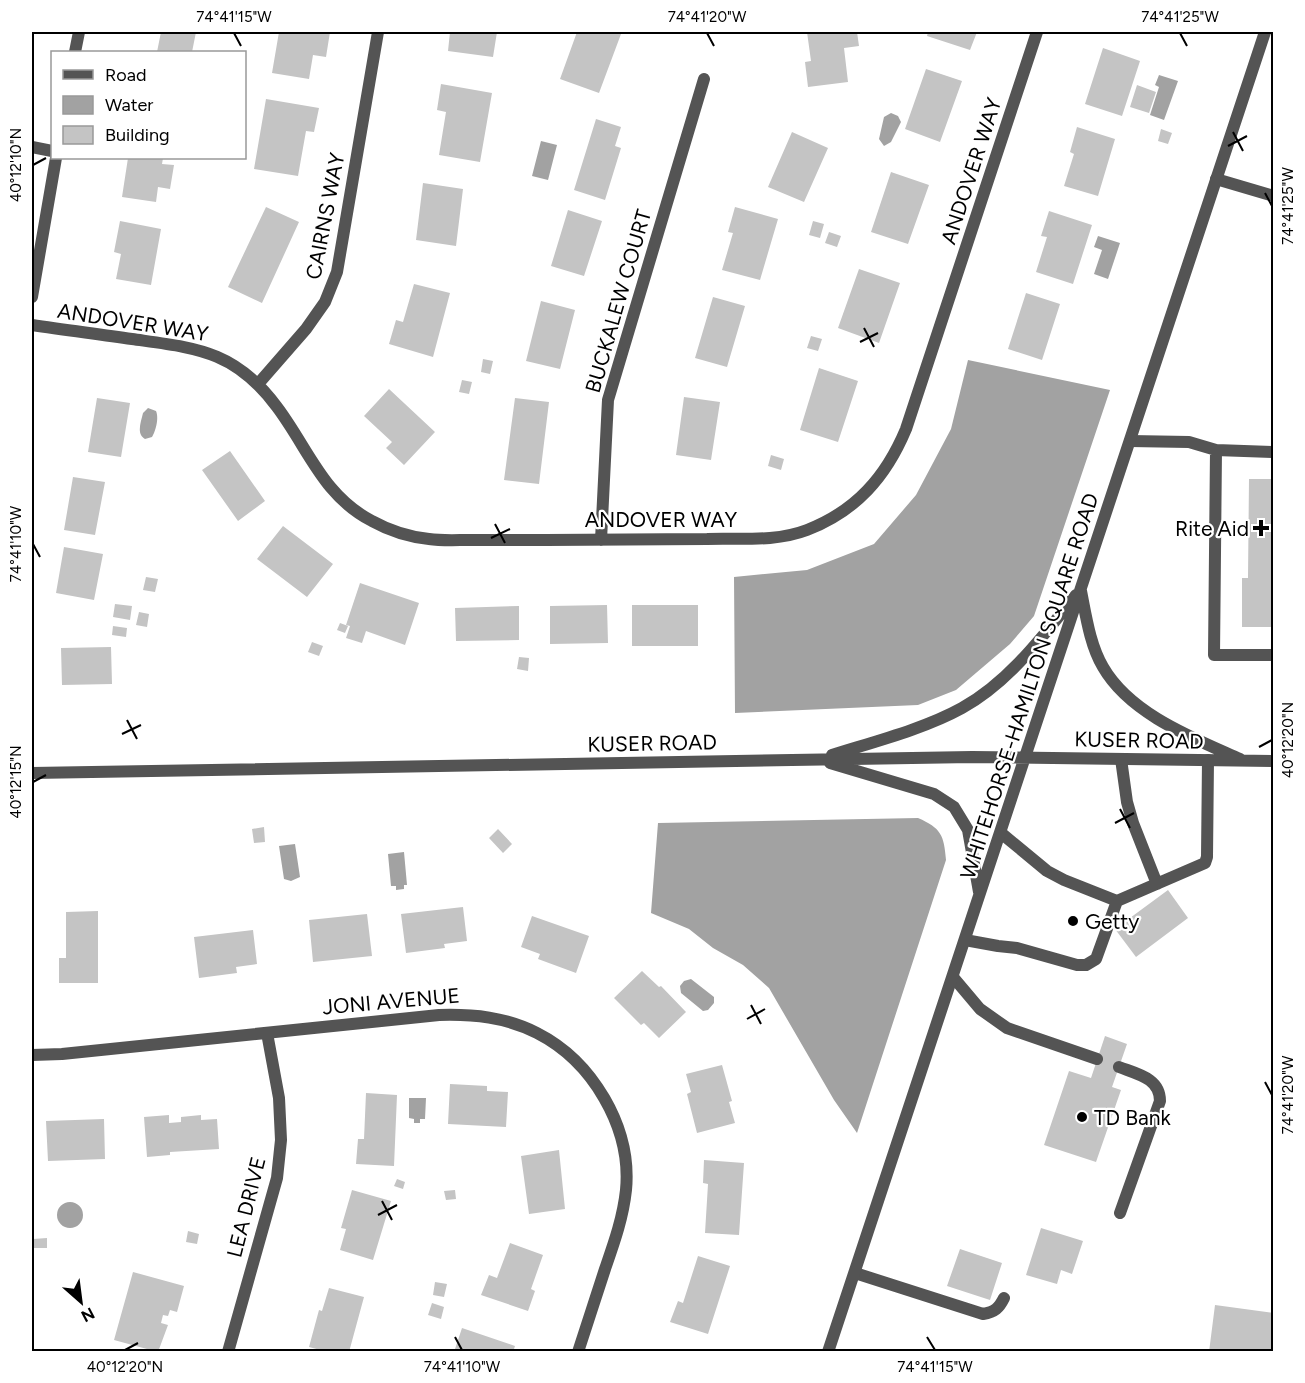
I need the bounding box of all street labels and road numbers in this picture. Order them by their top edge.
street label: ANDOVER WAY [936,94,1007,247]
street label: CAIRNS WAY [300,150,350,282]
street label: BUCKALEW COURT [580,206,656,396]
street label: ANDOVER WAY [56,298,211,346]
street label: WHITEHORSE-HAMILTON SQUARE ROAD [955,490,1103,882]
street label: ANDOVER WAY [585,507,738,532]
street label: KUSER ROAD [1074,726,1204,754]
street label: KUSER ROAD [587,729,717,757]
street label: JONI AVENUE [321,983,461,1019]
street label: LEA DRIVE [221,1154,271,1260]

